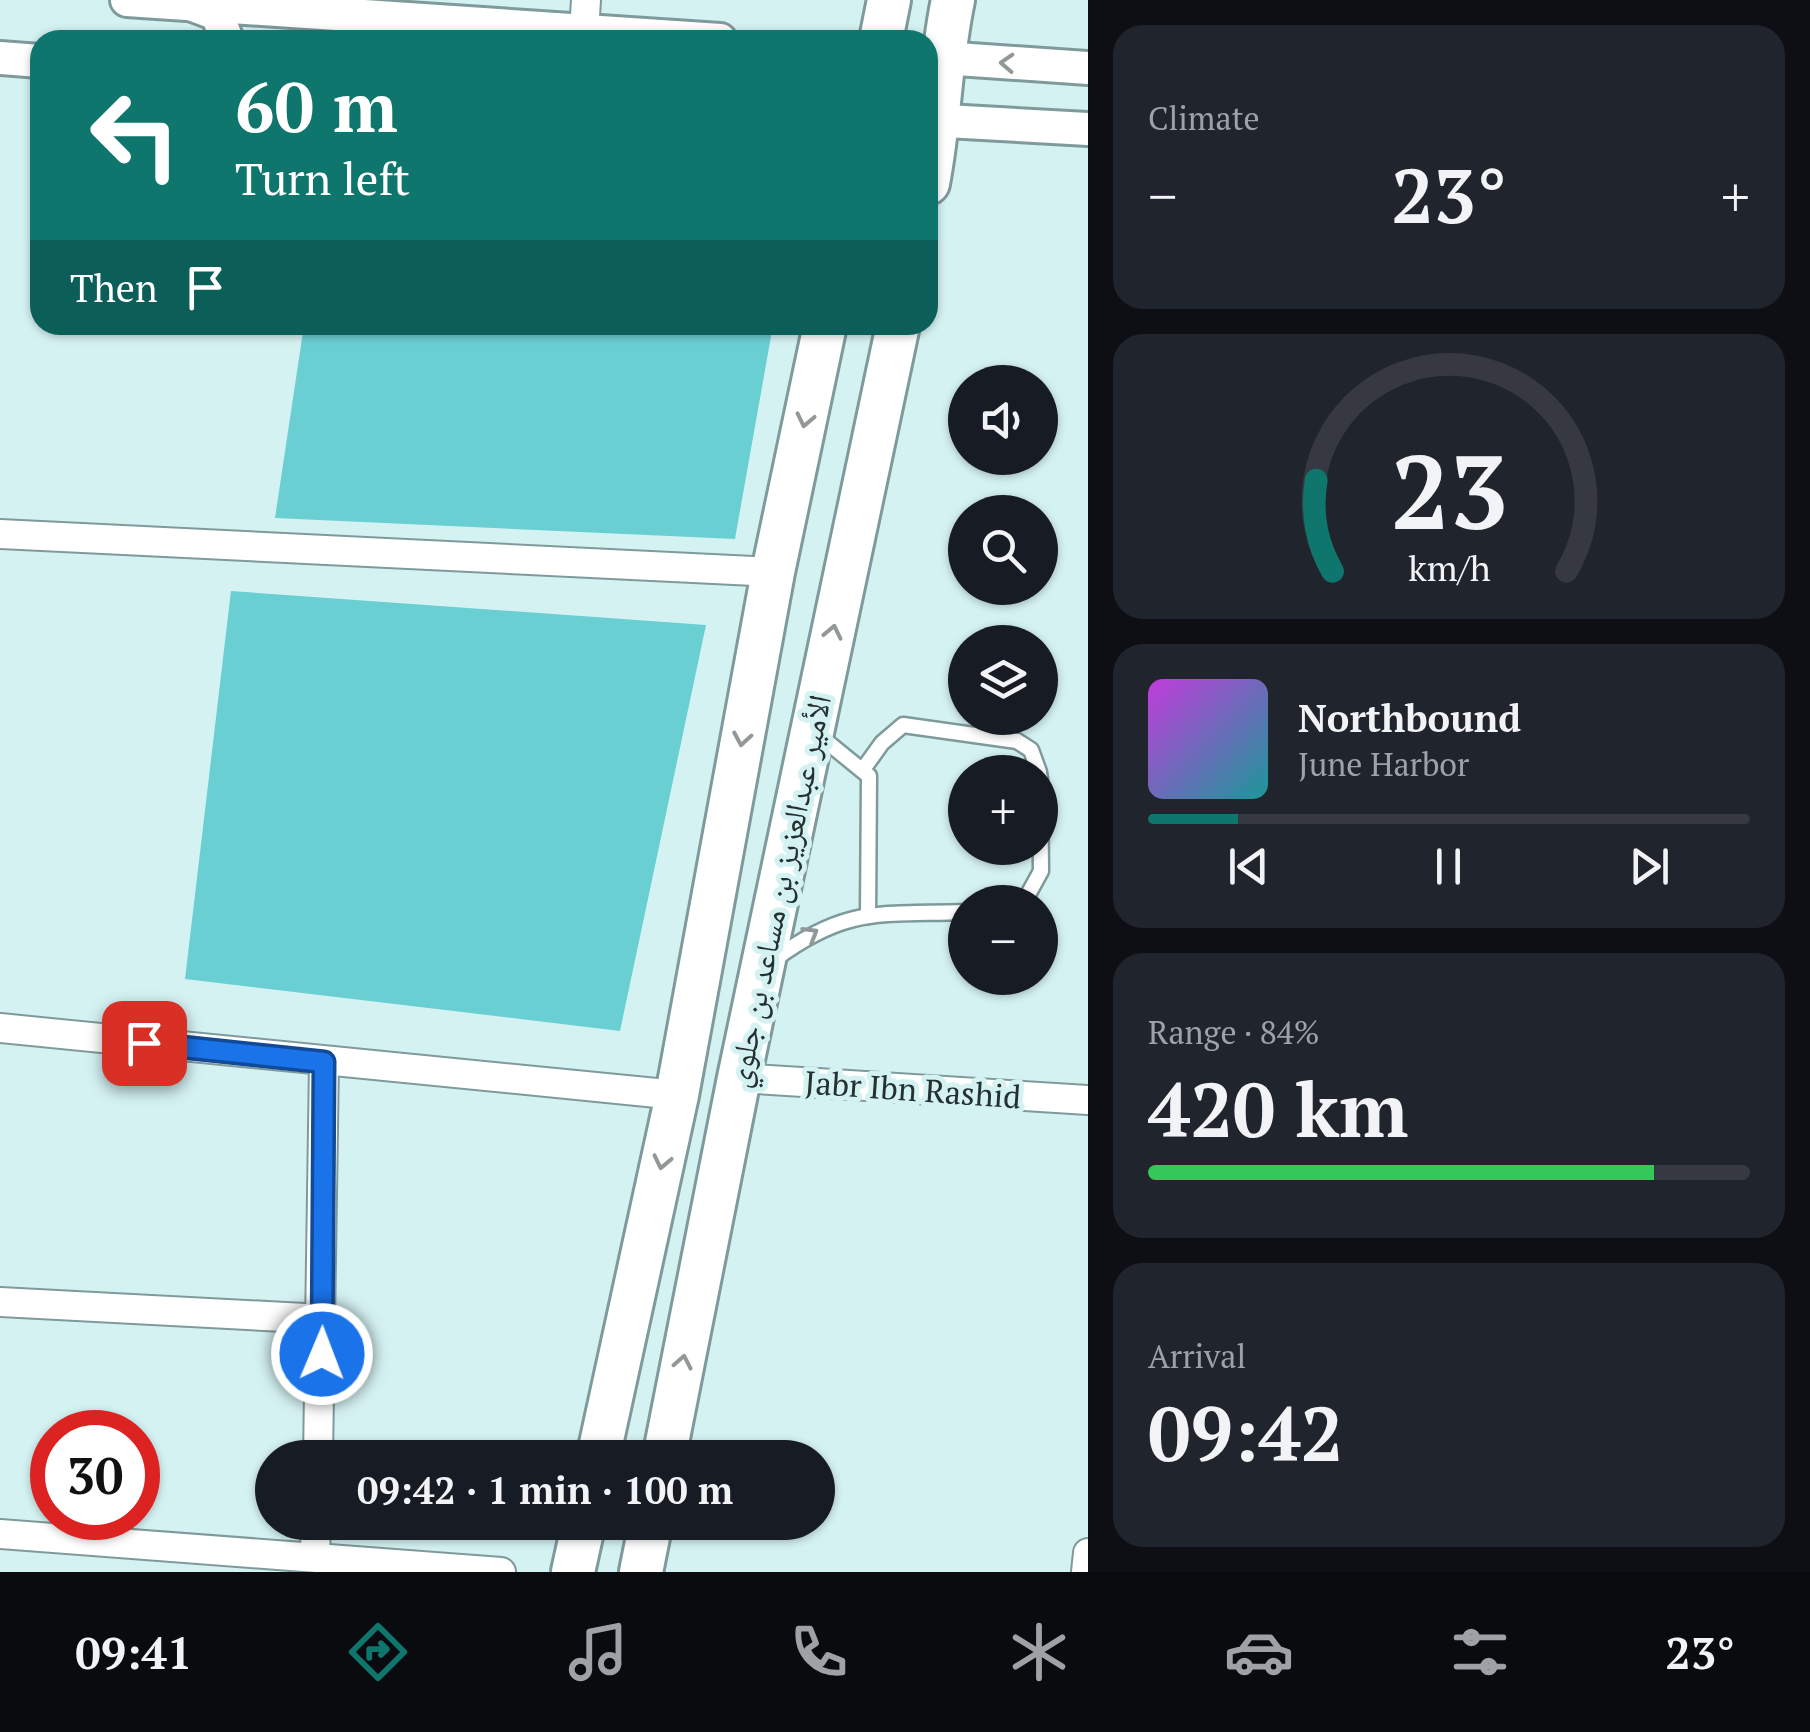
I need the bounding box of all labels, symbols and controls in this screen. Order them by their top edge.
one-way arrow [999,53,1015,74]
text: 60 m [235,59,398,152]
icon: left [70,70,200,200]
text: Climate [1148,97,1260,139]
text: 23° [1391,145,1507,244]
text: Turn left [235,148,410,208]
text: − [1148,159,1177,232]
text: + [1721,159,1750,232]
icon: arrive [178,260,233,315]
text: Then [70,263,158,313]
map controls [948,365,1058,995]
button: sound [948,365,1058,475]
one-way arrow [795,412,816,429]
text: 23 [1390,421,1508,559]
button: search [948,495,1058,605]
text: km/h [1408,544,1490,591]
one-way arrow [821,624,842,641]
button: layers [948,625,1058,735]
street label: الأمير عبدالعزيز بن مساعد بن جلوي [716,691,845,1092]
text: Northbound [1298,693,1521,743]
one-way arrow [732,731,753,748]
text: June Harbor [1298,743,1469,785]
button: + [948,755,1058,865]
icon: previous [1221,839,1276,894]
icon: pause [1421,839,1476,894]
icon: next [1622,839,1677,894]
button: − [948,885,1058,995]
one-way arrow [800,927,818,946]
pin [102,1001,187,1086]
text: Range · 84% [1148,1011,1320,1053]
icon: arrive [117,1016,172,1071]
text: 420 km [1148,1059,1408,1158]
street label: Jabr Ibn Rashid [803,1060,1023,1118]
one-way arrow [653,1153,674,1170]
position arrow [270,1302,374,1406]
text: Arrival [1148,1335,1246,1377]
one-way arrow [671,1354,692,1371]
text: 09:42 [1148,1383,1343,1482]
speed limit sign: 30 [30,1410,160,1540]
text: 09:42 · 1 min · 100 m [357,1465,733,1515]
icon: directions [343,1617,413,1687]
icon: music [563,1617,633,1687]
icon: phone [784,1617,854,1687]
icon: climate [1004,1617,1074,1687]
icon: car [1224,1617,1294,1687]
icon: filters [1445,1617,1515,1687]
text: 09:41 [75,1622,192,1682]
text: 23° [1665,1622,1735,1682]

